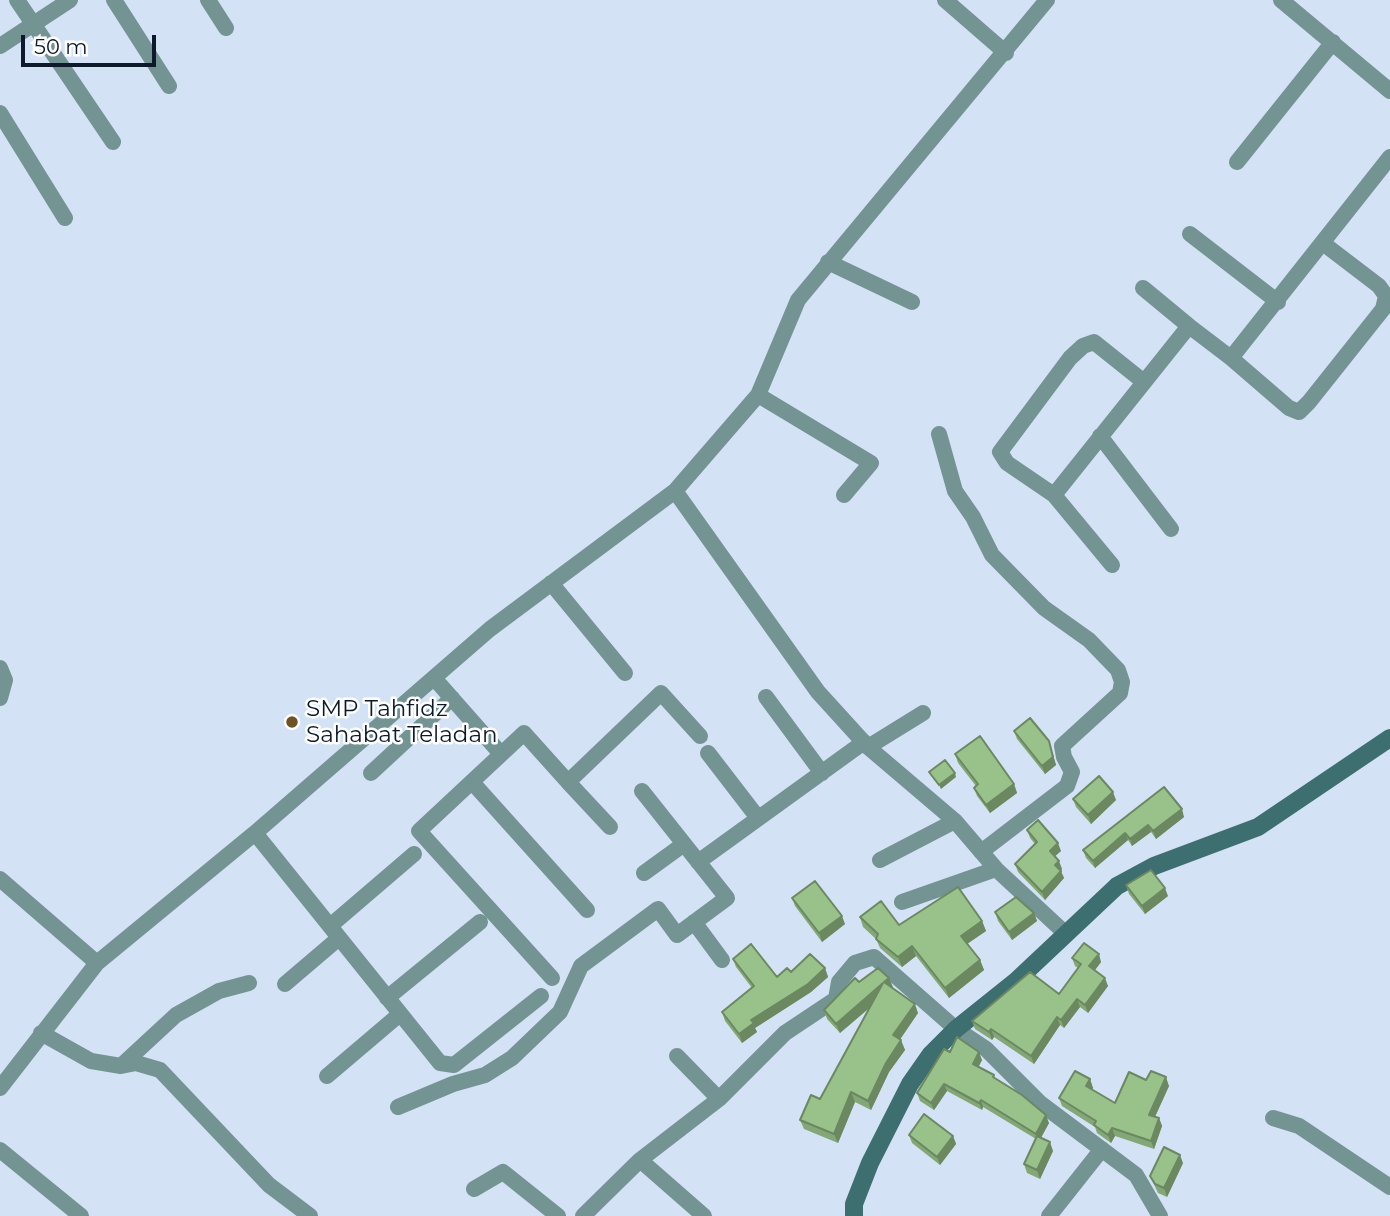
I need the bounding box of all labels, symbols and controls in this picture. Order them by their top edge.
scale bar [24,21,159,65]
text: 50 m [34,34,88,59]
place label: SMP Tahfidz Sahabat Teladan [306,695,498,749]
marker: SMP Tahfidz Sahabat Teladan [284,714,300,730]

